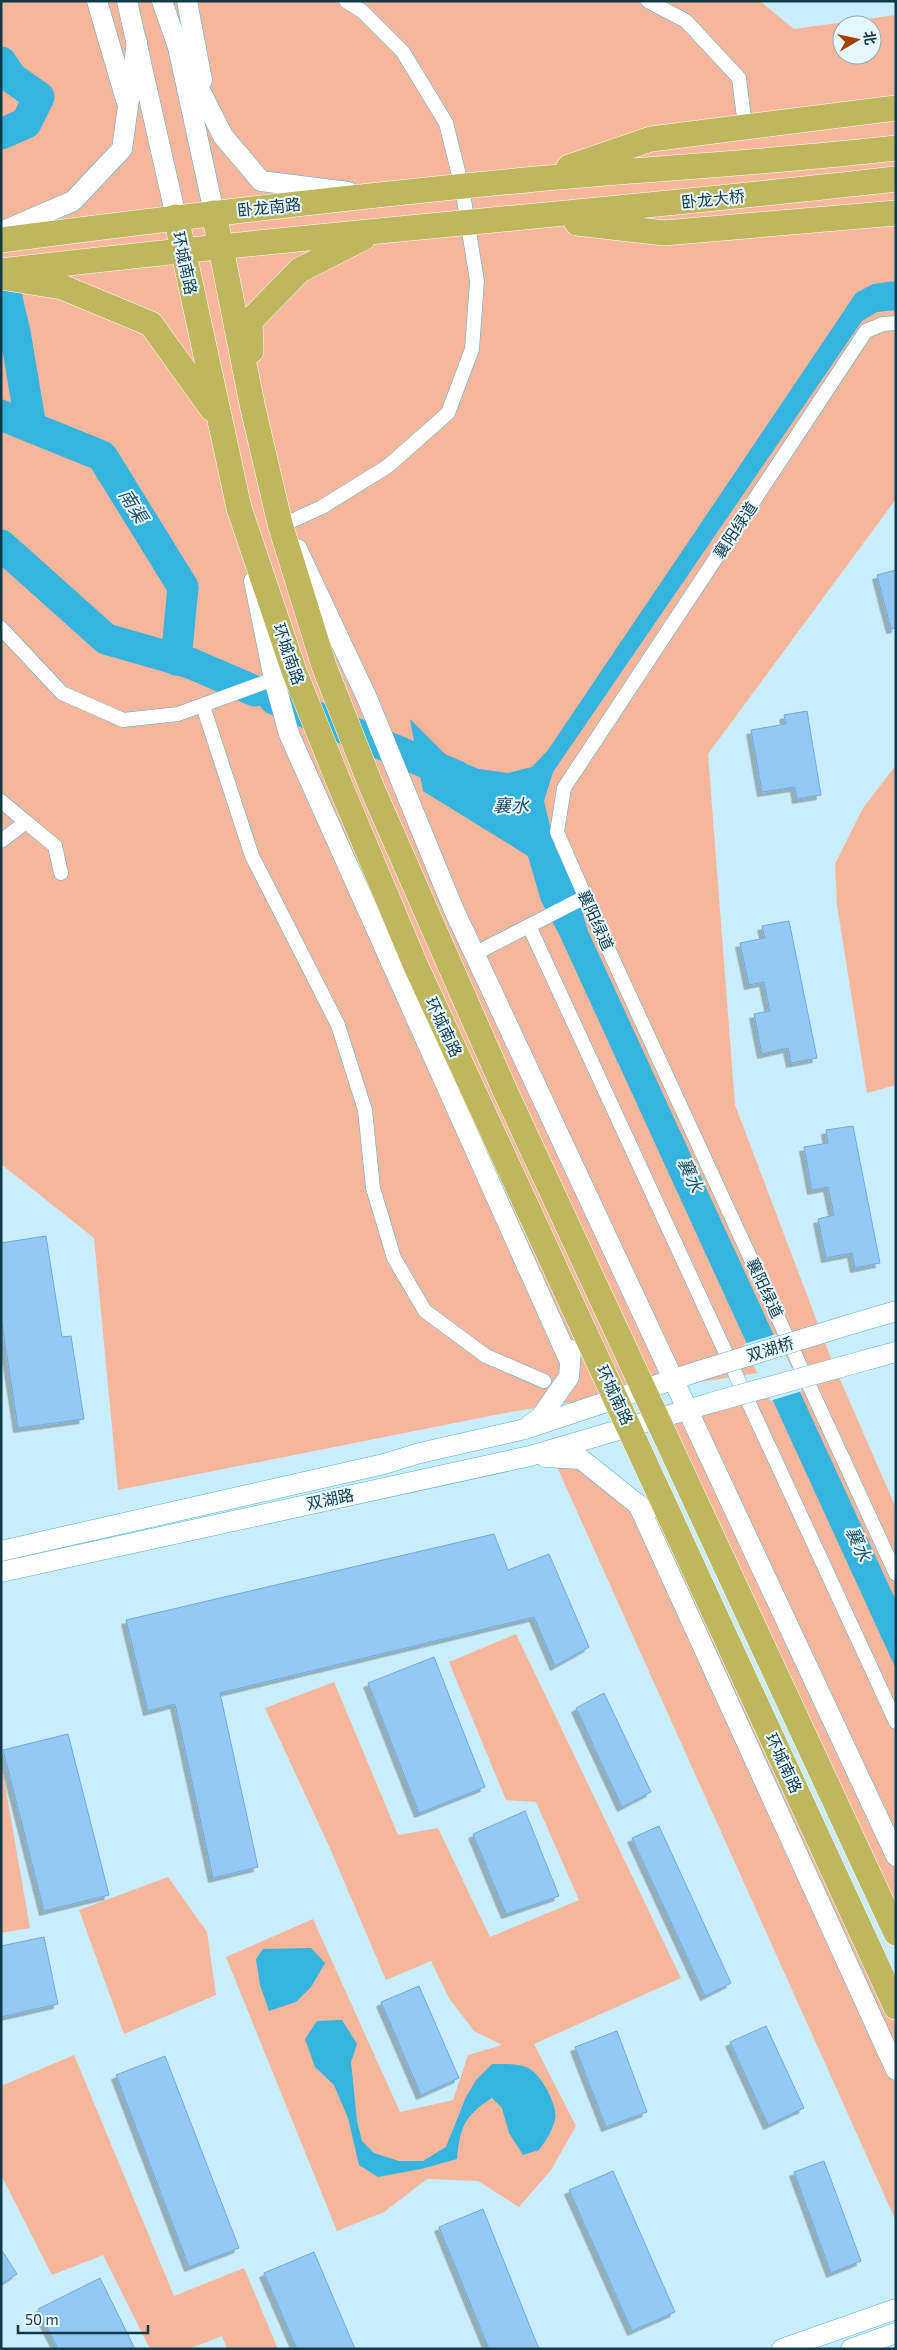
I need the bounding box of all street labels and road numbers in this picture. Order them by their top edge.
street label: 卧龙大桥 [680,186,746,211]
street label: 卧龙南路 [236,194,302,219]
street label: 环城南路 [170,230,201,296]
street label: 襄阳绿道 [709,498,760,562]
street label: 环城南路 [270,620,309,687]
street label: 襄阳绿道 [575,887,618,953]
street label: 环城南路 [422,994,467,1060]
street label: 襄阳绿道 [743,1255,788,1321]
street label: 双湖桥 [744,1332,796,1365]
street label: 环城南路 [593,1362,638,1428]
street label: 双湖路 [304,1484,355,1513]
street label: 环城南路 [762,1730,807,1796]

